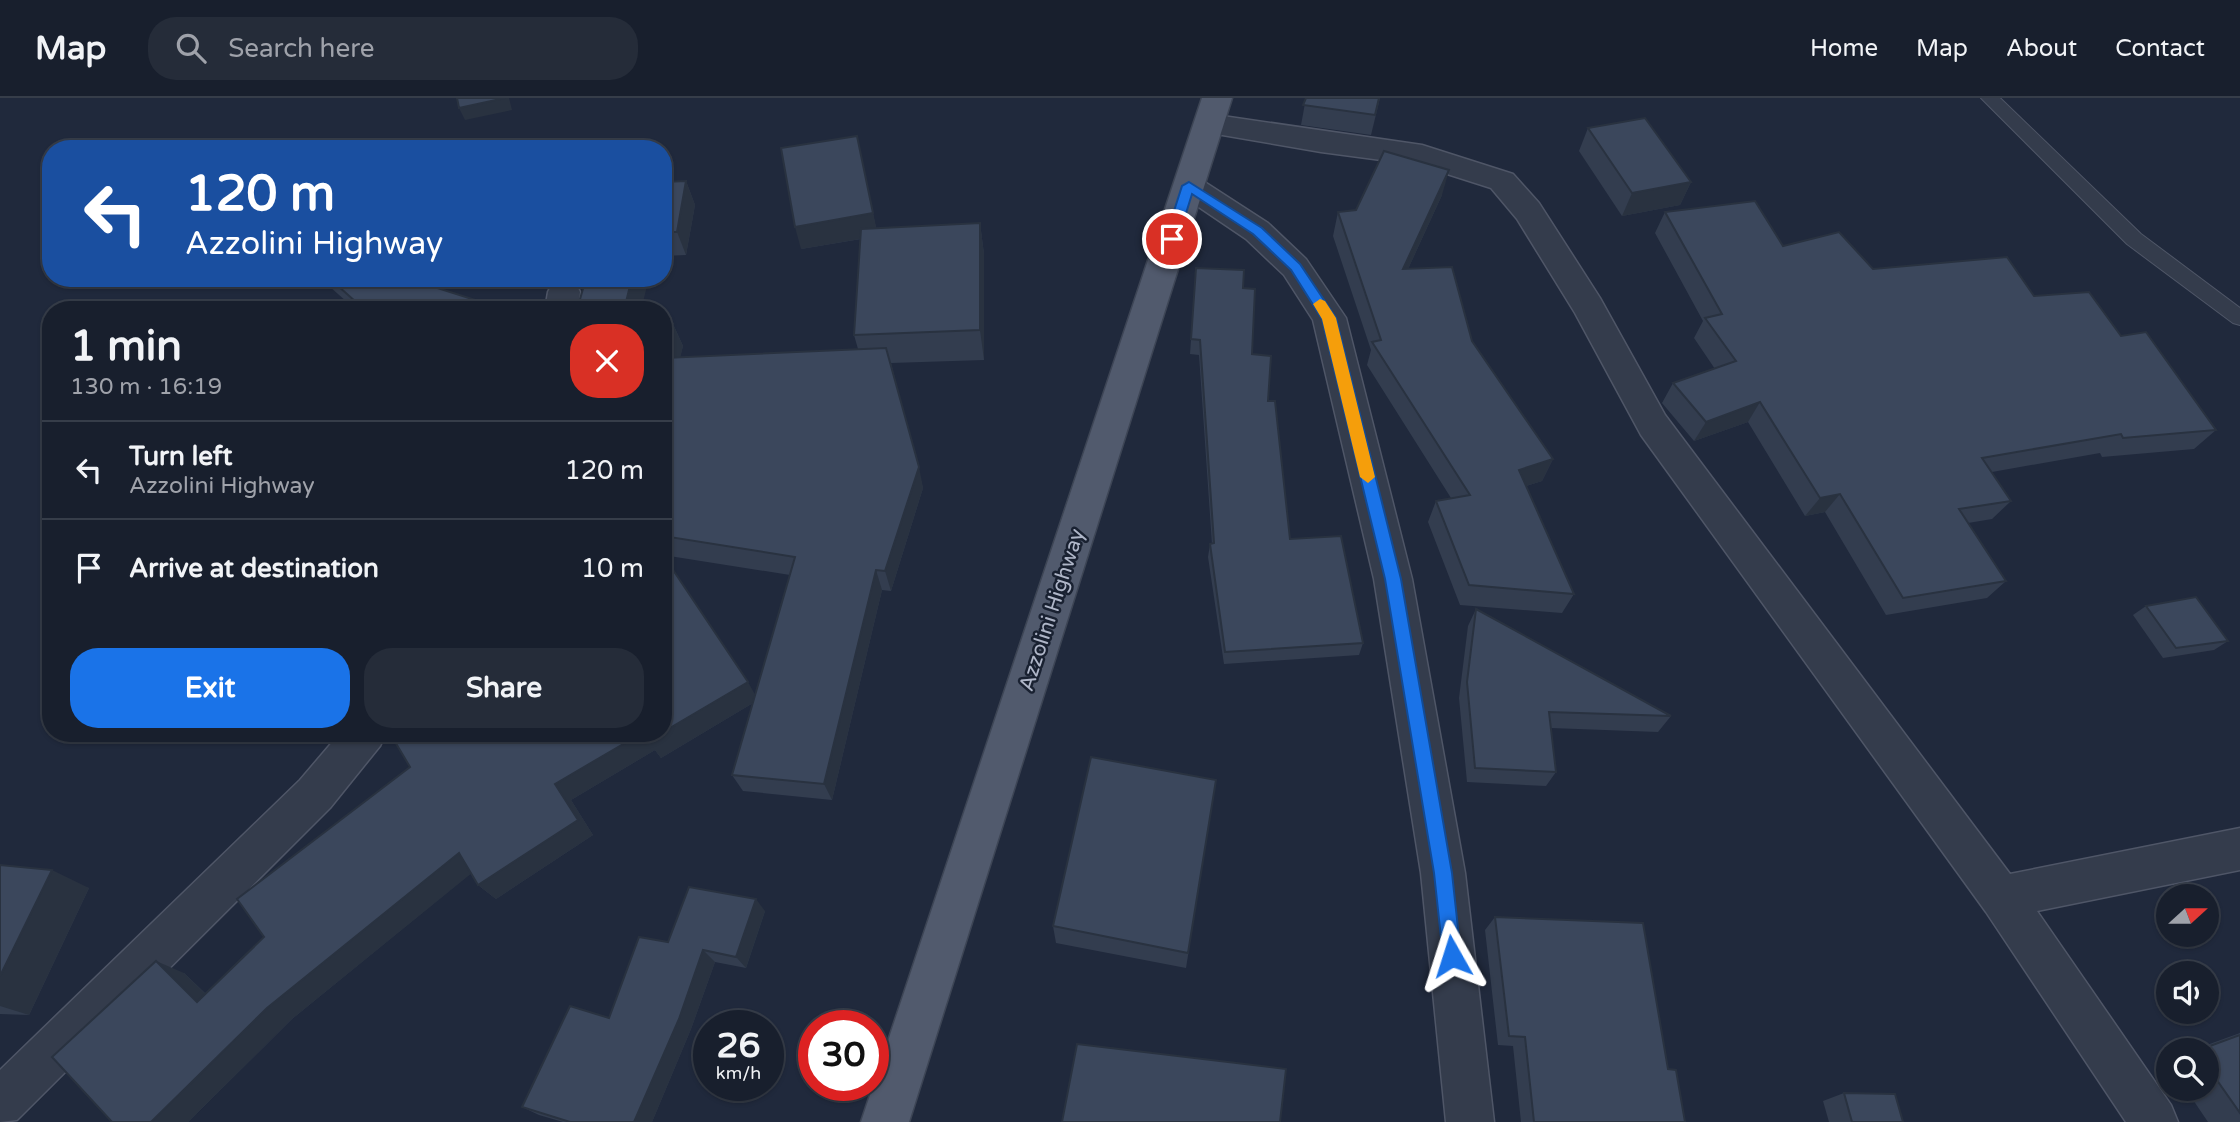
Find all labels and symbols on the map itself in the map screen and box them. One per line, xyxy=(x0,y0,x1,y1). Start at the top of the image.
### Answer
pin xyxy=(1142,209,1202,269)
street label: Azzolini Highway xyxy=(1014,526,1090,694)
north arrow xyxy=(2156,884,2219,947)
position arrow xyxy=(1415,919,1489,993)
speed limit sign: 30 xyxy=(798,1010,889,1101)

